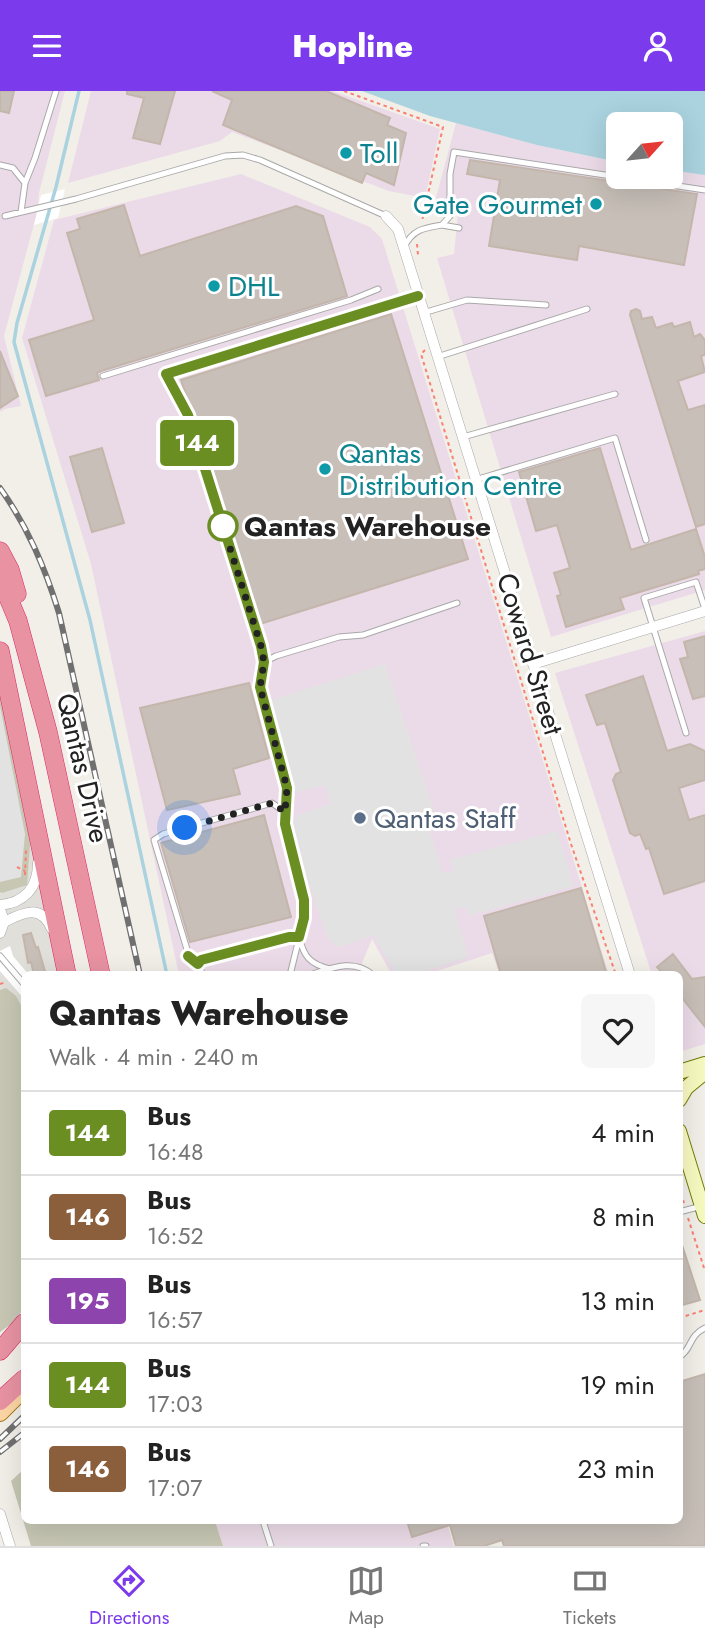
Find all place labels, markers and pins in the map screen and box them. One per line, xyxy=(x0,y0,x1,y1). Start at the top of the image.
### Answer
place label: Toll xyxy=(360,133,398,174)
marker: Toll xyxy=(338,145,354,161)
place label: Gate Gourmet xyxy=(413,184,582,225)
marker: Gate Gourmet xyxy=(588,196,604,212)
place label: DHL xyxy=(228,266,280,307)
marker: DHL xyxy=(206,278,222,294)
place label: Qantas Distribution Centre xyxy=(339,433,562,506)
marker: Qantas Distribution Centre xyxy=(317,461,333,477)
place label: Qantas Warehouse xyxy=(244,506,491,547)
marker: Qantas Warehouse xyxy=(208,511,238,541)
place label: Qantas Staff xyxy=(374,798,517,839)
marker: Qantas Staff xyxy=(352,810,368,826)

